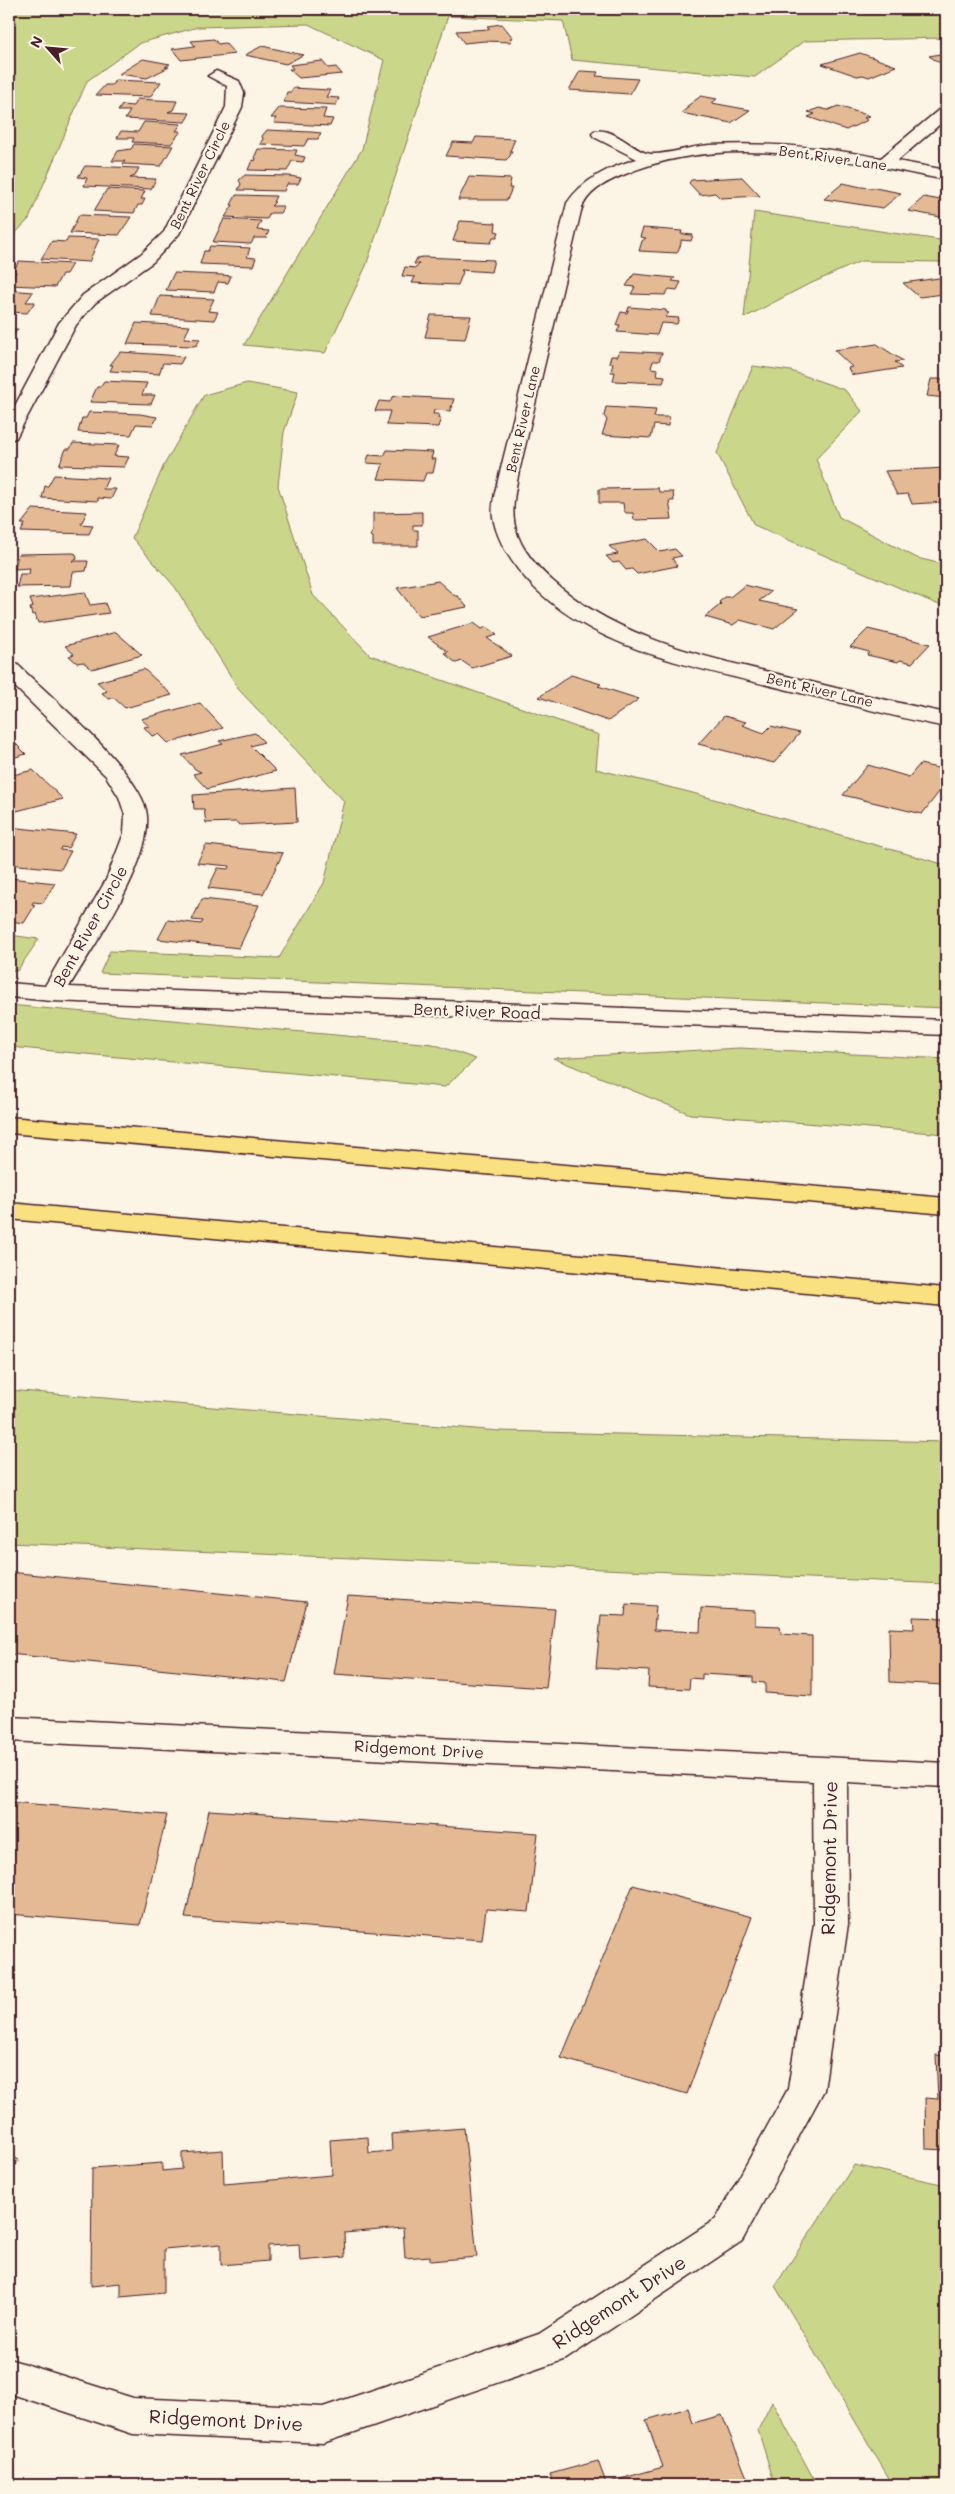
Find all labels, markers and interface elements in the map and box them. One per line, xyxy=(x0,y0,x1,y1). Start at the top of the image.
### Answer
north arrow xyxy=(22,22,72,72)
text: N xyxy=(25,33,47,51)
street label: Bent River Circle xyxy=(165,117,234,232)
street label: Bent River Lane xyxy=(778,141,888,175)
street label: Bent River Lane xyxy=(501,364,544,474)
street label: Bent River Lane xyxy=(765,668,875,711)
street label: Bent River Circle xyxy=(48,862,132,990)
street label: Bent River Road xyxy=(413,998,541,1023)
street label: Ridgemont Drive xyxy=(354,1735,485,1762)
street label: Ridgemont Drive xyxy=(815,1781,842,1935)
street label: Ridgemont Drive xyxy=(547,2249,690,2354)
street label: Ridgemont Drive xyxy=(148,2403,304,2436)

